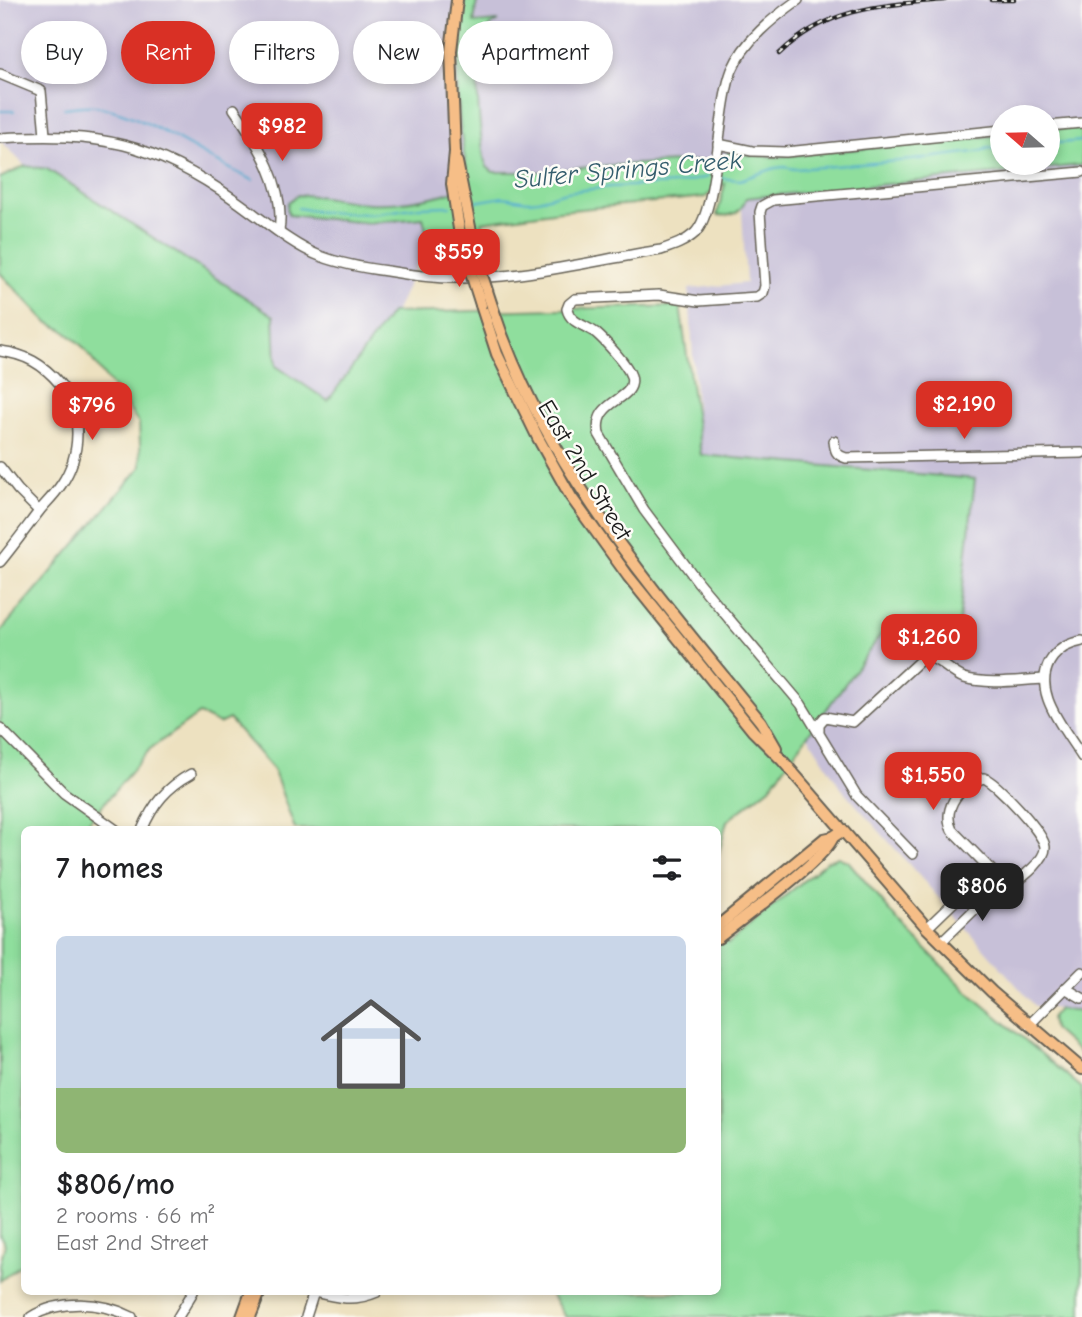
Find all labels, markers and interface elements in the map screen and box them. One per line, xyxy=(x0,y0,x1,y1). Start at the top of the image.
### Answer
chip: Buy xyxy=(21,21,107,84)
chip: Rent xyxy=(121,21,215,84)
chip: Filters xyxy=(229,21,339,84)
chip: New xyxy=(353,21,444,84)
chip: Apartment xyxy=(458,21,613,84)
pin: $982 xyxy=(241,104,323,163)
north arrow xyxy=(990,105,1060,175)
map controls xyxy=(990,105,1060,175)
text: $982 xyxy=(257,112,307,139)
water label: Sulfer Springs Creek xyxy=(513,145,743,195)
pin: $559 xyxy=(418,230,500,289)
text: $559 xyxy=(434,238,484,265)
pin: $796 xyxy=(51,382,133,442)
pin: $2,190 xyxy=(907,382,1021,441)
text: $2,190 xyxy=(932,390,996,417)
text: $796 xyxy=(68,391,116,418)
street label: East 2nd Street xyxy=(532,395,638,546)
pin: $1,260 xyxy=(872,614,986,674)
text: $1,260 xyxy=(897,623,961,650)
pin: $1,550 xyxy=(876,752,990,812)
text: $1,550 xyxy=(901,761,965,788)
icon: filters xyxy=(648,849,686,887)
text: 7 homes xyxy=(56,851,163,886)
pin: $806 xyxy=(941,864,1023,923)
text: $806 xyxy=(957,872,1007,899)
icon: home xyxy=(308,981,434,1107)
text: $806/mo xyxy=(56,1167,175,1202)
text: 2 rooms · 66 m² xyxy=(56,1202,214,1229)
text: East 2nd Street xyxy=(56,1229,208,1256)

